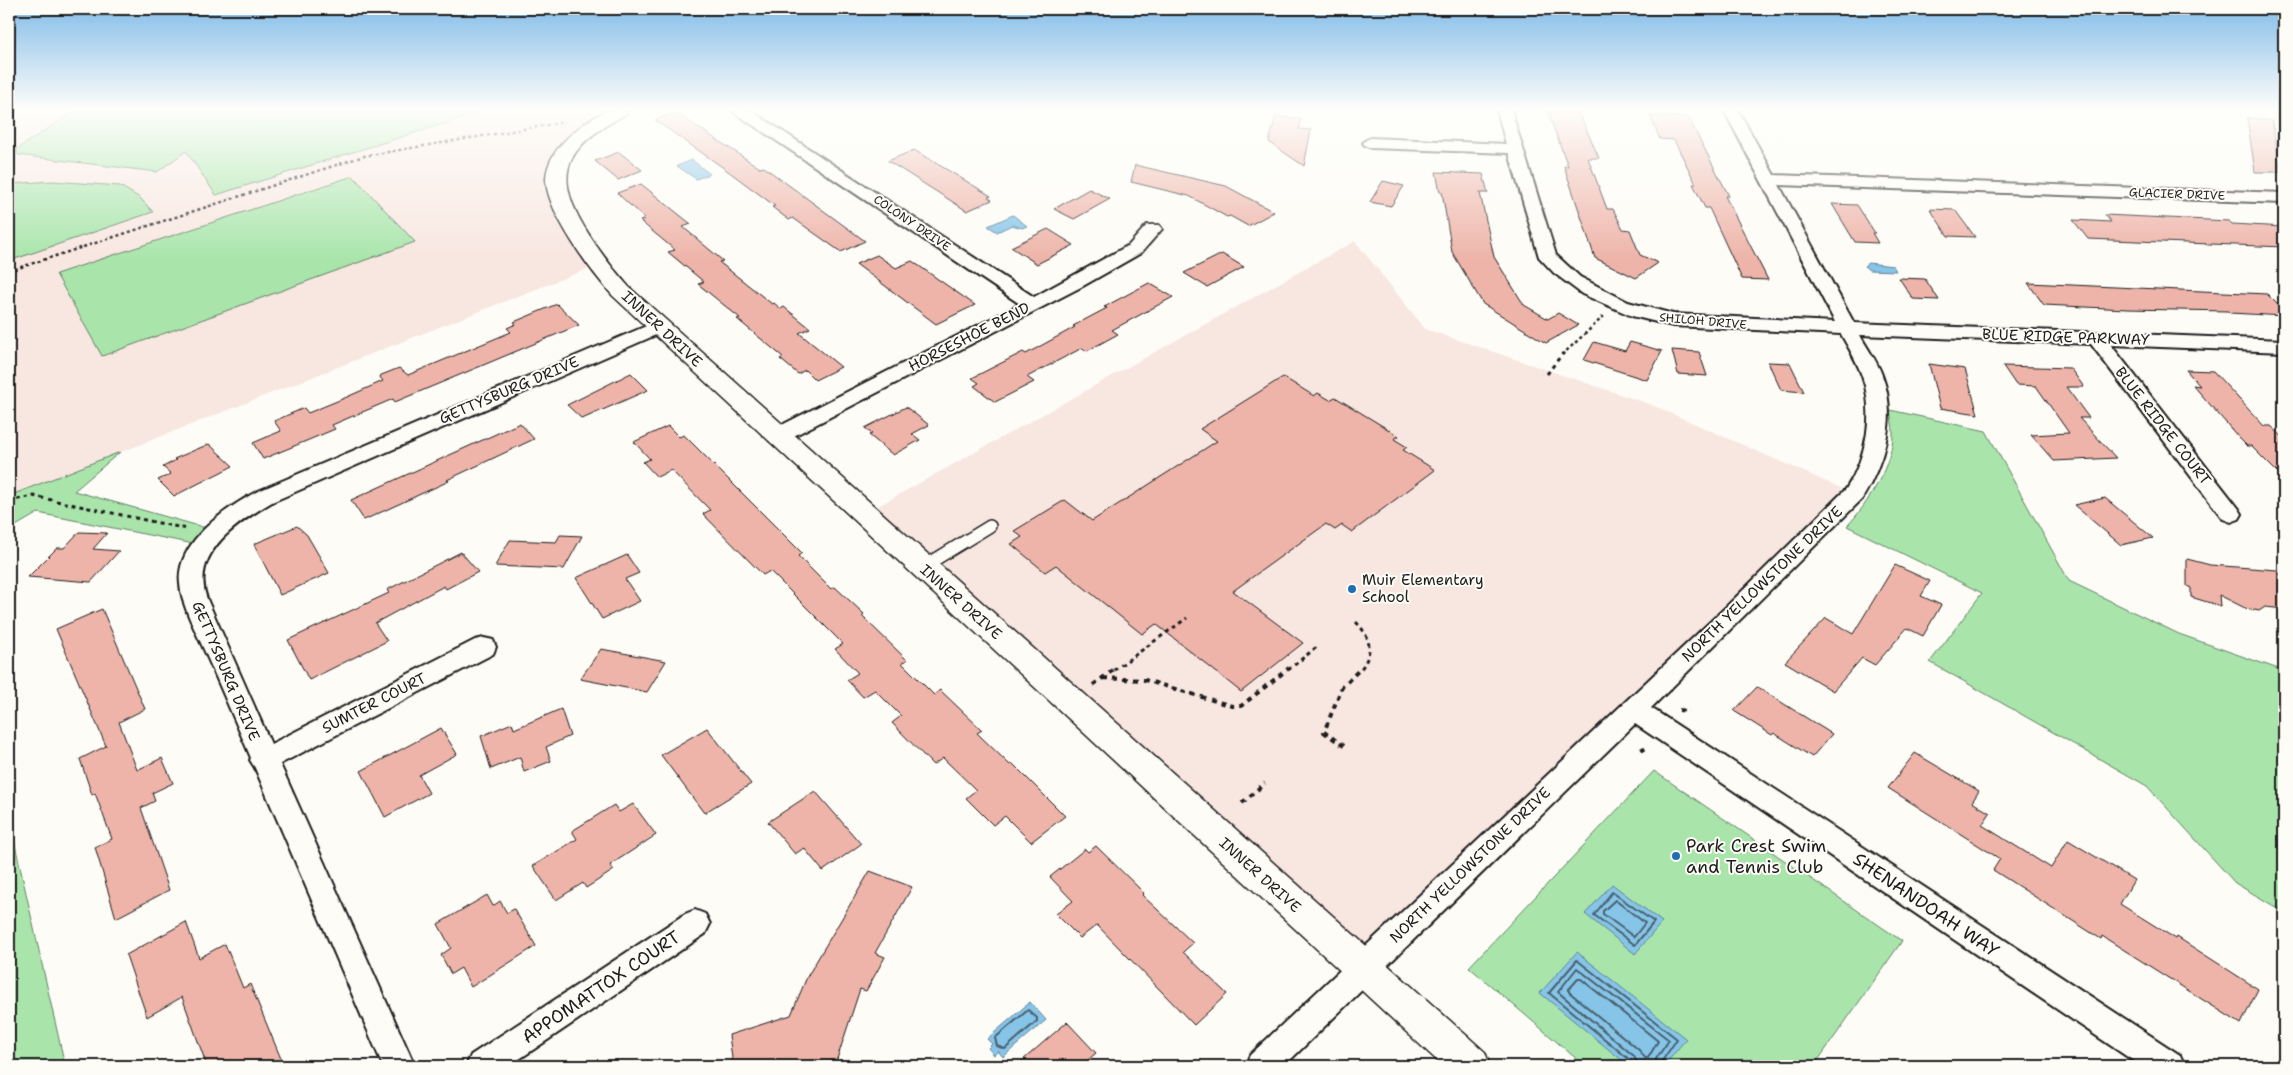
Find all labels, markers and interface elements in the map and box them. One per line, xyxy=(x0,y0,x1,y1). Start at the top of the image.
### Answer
street label: GLACIER DRIVE xyxy=(2129,184,2225,204)
street label: COLONY DRIVE xyxy=(870,191,954,255)
street label: INNER DRIVE xyxy=(617,286,707,372)
street label: HORSESHOE BEND xyxy=(905,298,1033,376)
street label: SHILOH DRIVE xyxy=(1659,309,1747,333)
street label: BLUE RIDGE PARKWAY xyxy=(1982,324,2150,350)
street label: GETTYSBURG DRIVE xyxy=(436,351,582,429)
street label: BLUE RIDGE COURT xyxy=(2111,363,2215,489)
street label: NORTH YELLOWSTONE DRIVE xyxy=(1677,502,1847,666)
street label: INNER DRIVE xyxy=(916,560,1006,644)
place label: Muir Elementary School xyxy=(1362,570,1484,607)
marker: Muir Elementary School xyxy=(1346,583,1358,595)
street label: GETTYSBURG DRIVE xyxy=(187,598,265,744)
street label: SUMTER COURT xyxy=(318,668,430,738)
street label: NORTH YELLOWSTONE DRIVE xyxy=(1385,783,1555,947)
street label: INNER DRIVE xyxy=(1215,833,1305,917)
place label: Park Crest Swim and Tennis Club xyxy=(1686,834,1826,879)
street label: SHENANDOAH WAY xyxy=(1848,847,2004,963)
marker: Park Crest Swim and Tennis Club xyxy=(1670,850,1682,862)
street label: APPOMATTOX COURT xyxy=(517,925,685,1049)

